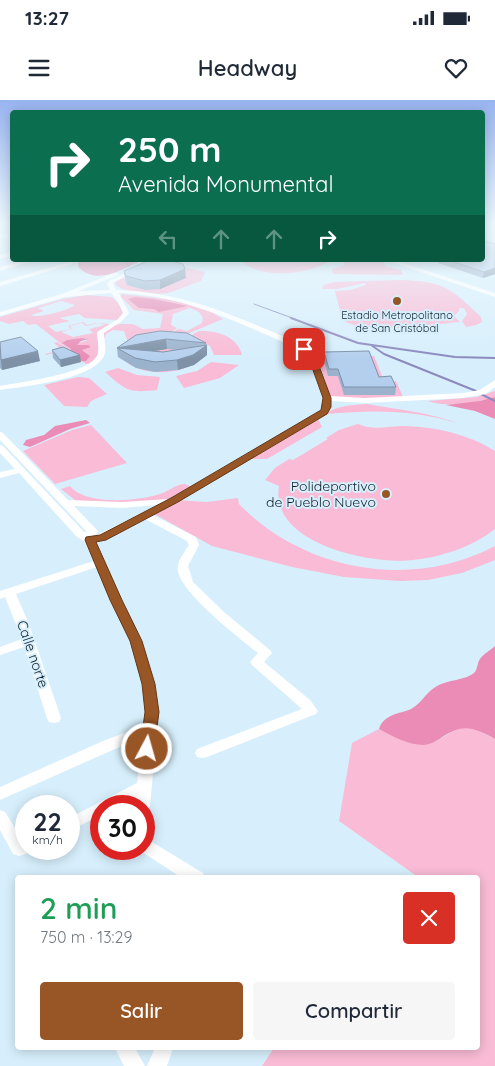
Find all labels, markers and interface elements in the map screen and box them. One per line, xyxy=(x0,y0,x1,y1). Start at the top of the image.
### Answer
text: 13:27 xyxy=(25,6,69,30)
icon: menu xyxy=(25,54,53,82)
text: Headway xyxy=(198,54,297,82)
icon: heart xyxy=(442,54,470,82)
text: 250 m xyxy=(118,127,222,171)
icon: right xyxy=(35,130,100,195)
text: Avenida Monumental xyxy=(118,170,333,198)
icon: left xyxy=(154,225,182,253)
icon: ahead xyxy=(207,225,235,253)
icon: ahead xyxy=(260,225,288,253)
icon: right xyxy=(313,225,341,253)
marker: Estadio Metropolitano de San Cristóbal xyxy=(391,295,403,307)
place label: Estadio Metropolitano de San Cristóbal xyxy=(341,308,453,335)
pin xyxy=(283,328,325,370)
icon: arrive xyxy=(290,335,318,363)
place label: Polideportivo de Pueblo Nuevo xyxy=(266,477,376,511)
marker: Polideportivo de Pueblo Nuevo xyxy=(380,488,392,500)
street label: Calle norte xyxy=(13,618,53,690)
position arrow xyxy=(120,722,172,774)
speed limit sign: 30 xyxy=(90,795,155,860)
text: 22 xyxy=(33,806,62,837)
text: km/h xyxy=(32,832,63,847)
text: 2 min xyxy=(40,889,117,927)
button: close xyxy=(403,892,455,944)
text: 750 m · 13:29 xyxy=(40,927,132,947)
button: Salir xyxy=(40,982,243,1040)
button: Compartir xyxy=(253,982,455,1040)

